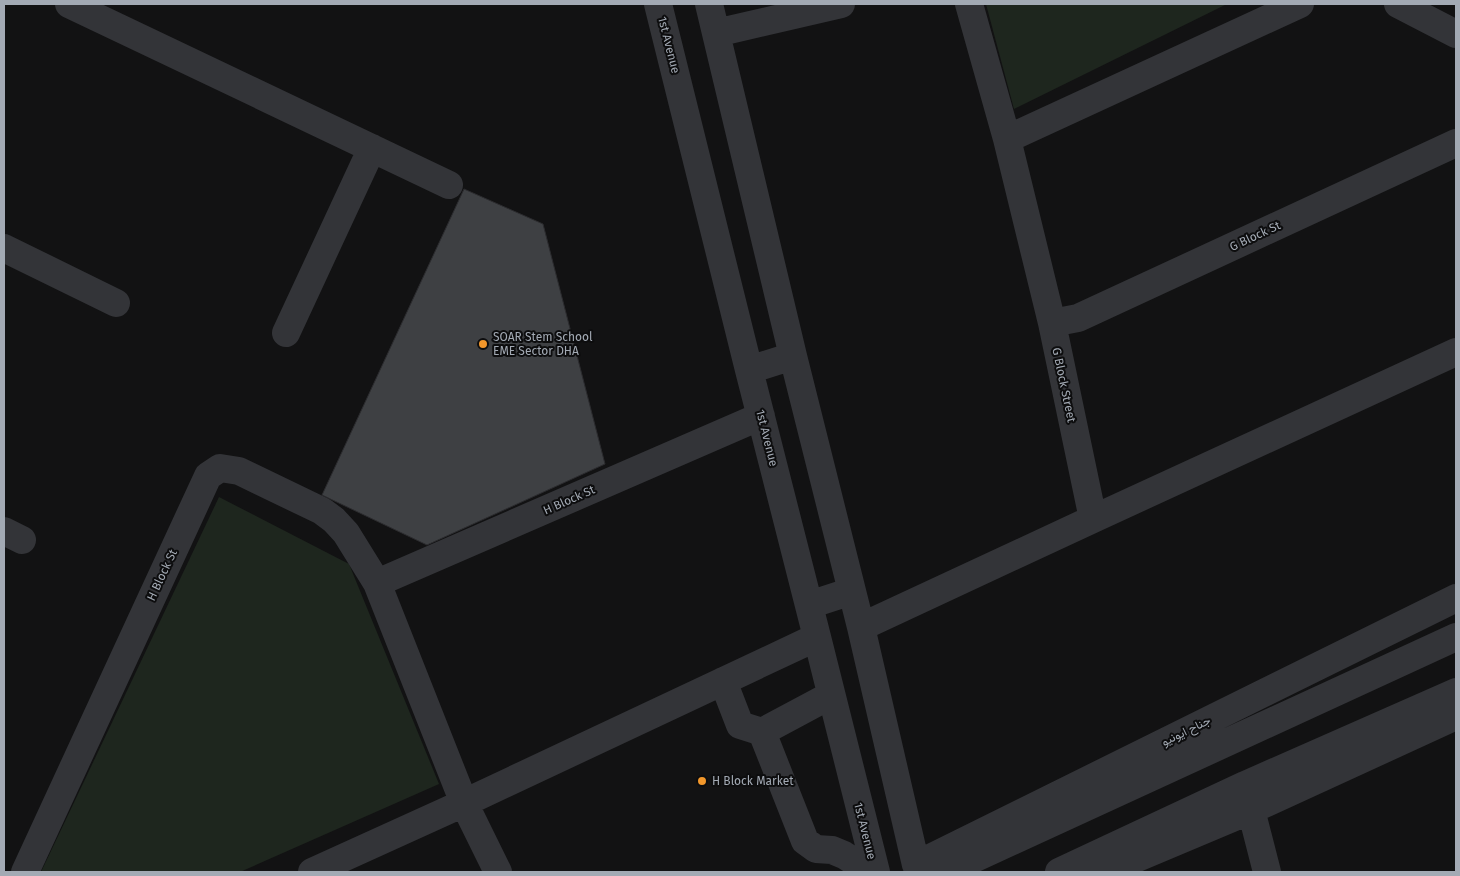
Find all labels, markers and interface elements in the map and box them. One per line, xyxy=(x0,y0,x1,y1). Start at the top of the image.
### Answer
street label: 1st Avenue xyxy=(655,15,683,75)
street label: G Block St xyxy=(1227,218,1283,254)
place label: SOAR Stem School EME Sector DHA xyxy=(493,330,593,358)
marker: SOAR Stem School EME Sector DHA xyxy=(477,338,489,350)
street label: G Block Street xyxy=(1049,346,1079,424)
street label: 1st Avenue xyxy=(753,408,781,468)
street label: H Block St xyxy=(541,482,598,518)
street label: H Block St xyxy=(144,547,180,603)
street label: جناح ایونیو xyxy=(1159,713,1214,751)
place label: H Block Market xyxy=(712,774,794,788)
marker: H Block Market xyxy=(696,775,708,787)
street label: 1st Avenue xyxy=(851,801,879,861)

